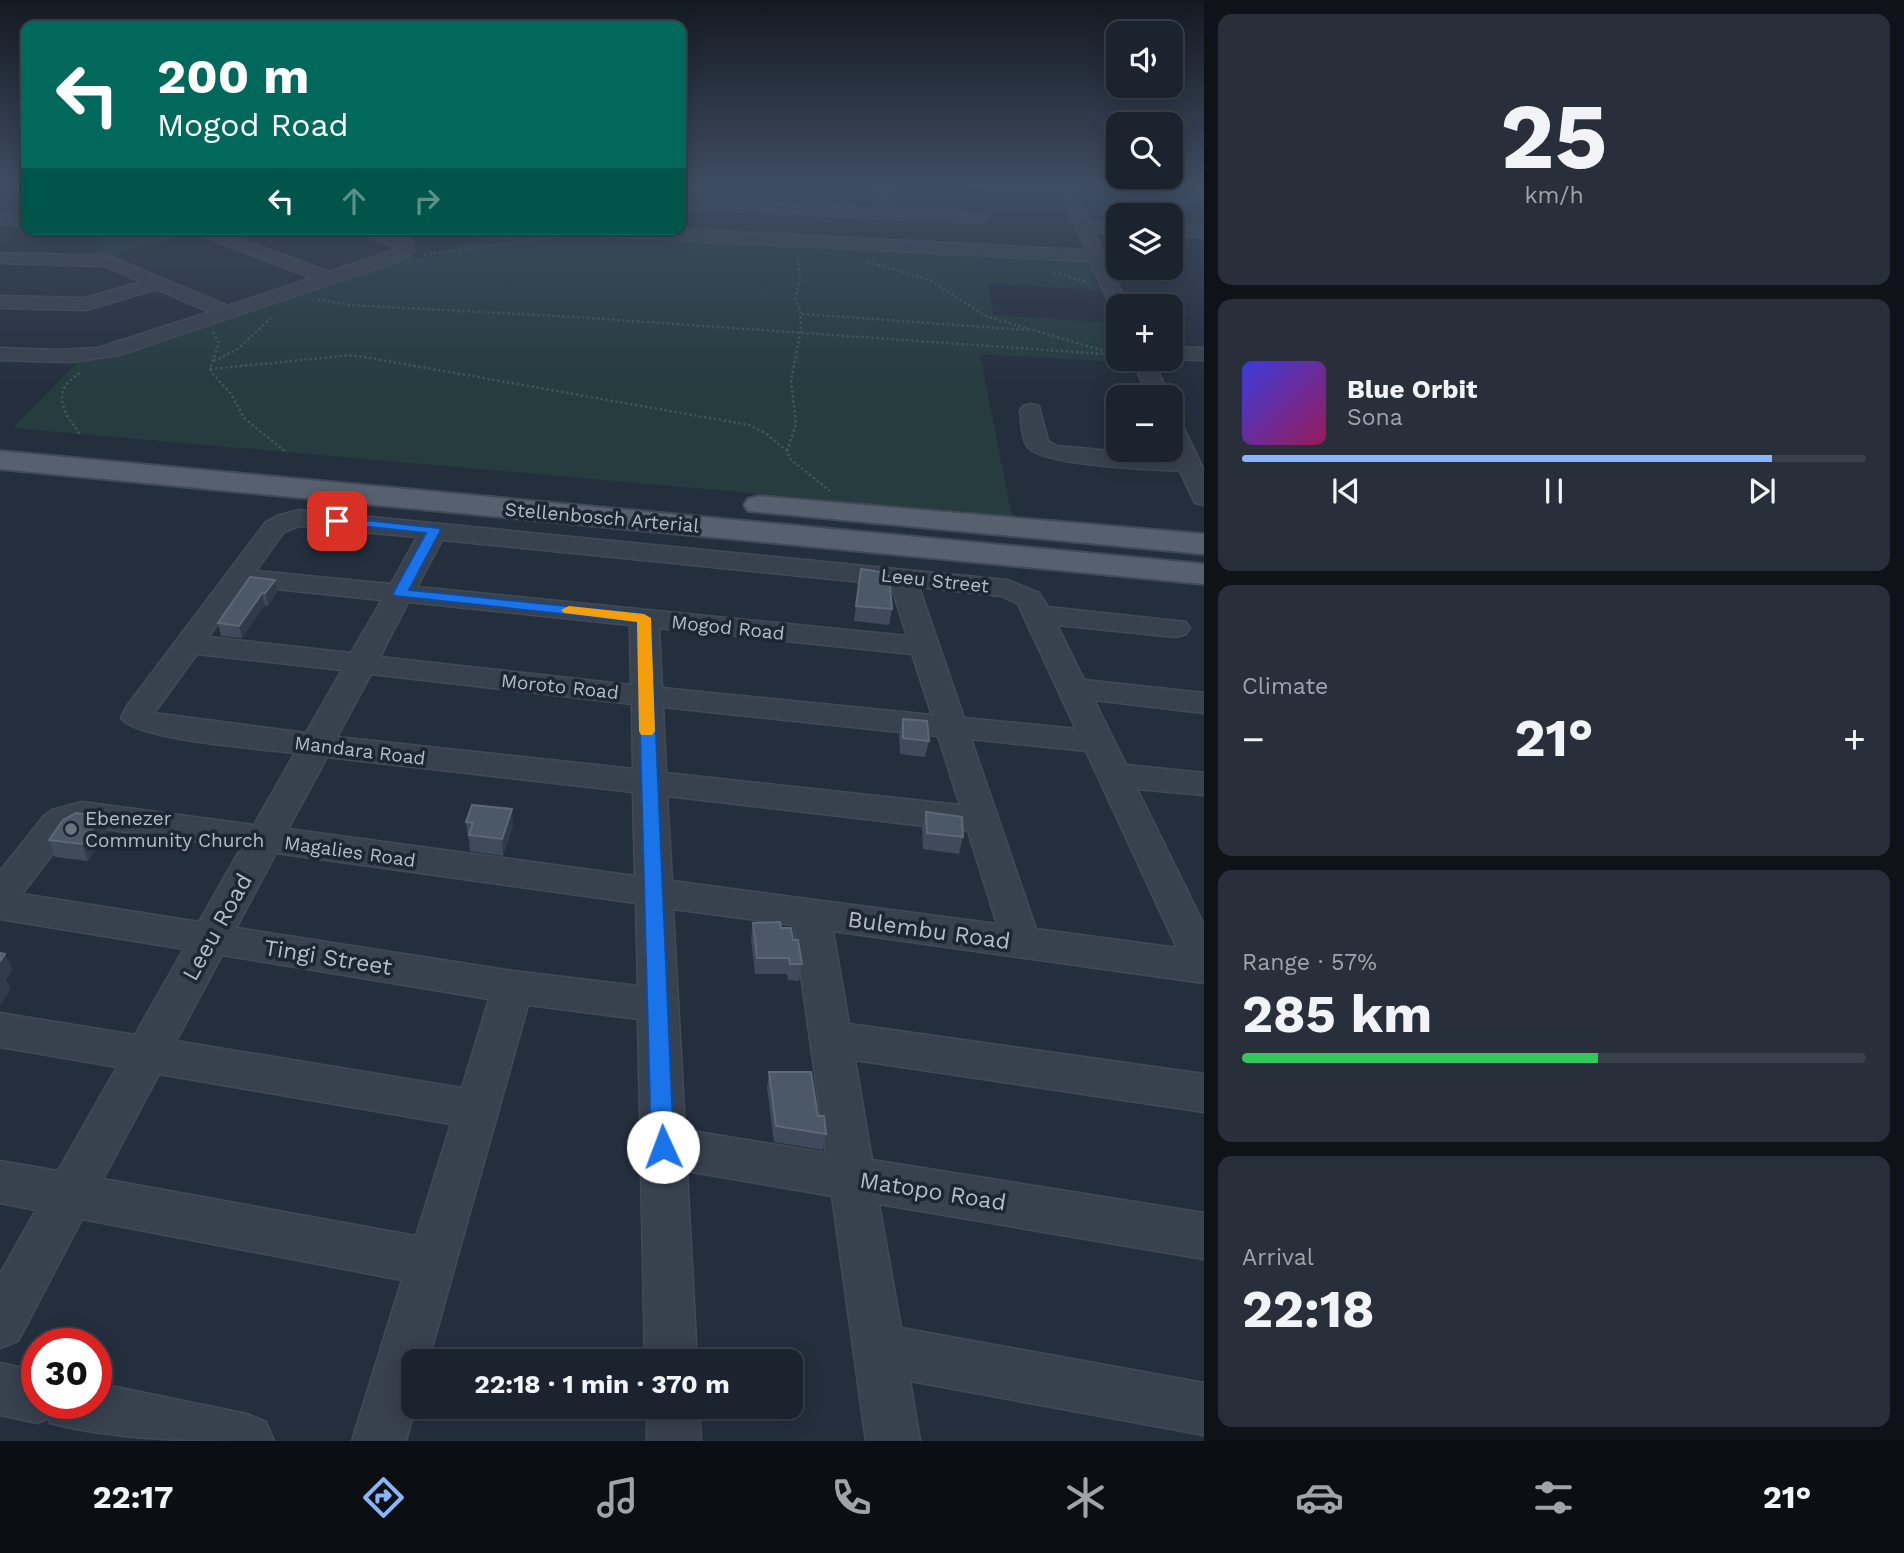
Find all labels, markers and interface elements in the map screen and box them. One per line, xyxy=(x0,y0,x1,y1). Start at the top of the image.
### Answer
map controls xyxy=(1106,21,1183,462)
button: sound xyxy=(1106,21,1183,98)
text: 200 m xyxy=(157,47,309,105)
icon: left xyxy=(42,49,133,140)
text: 25 xyxy=(1500,83,1608,190)
text: Mogod Road xyxy=(157,106,349,144)
button: search xyxy=(1106,112,1183,189)
icon: left xyxy=(262,182,300,220)
icon: ahead xyxy=(335,182,373,220)
icon: right xyxy=(408,182,446,220)
text: km/h xyxy=(1524,182,1584,209)
button: layers xyxy=(1106,203,1183,280)
button: + xyxy=(1106,294,1183,371)
text: Blue Orbit xyxy=(1347,374,1477,404)
button: − xyxy=(1106,385,1183,462)
text: Sona xyxy=(1347,404,1403,431)
icon: previous xyxy=(1327,472,1365,510)
icon: pause xyxy=(1535,472,1573,510)
icon: next xyxy=(1743,472,1781,510)
pin xyxy=(307,491,367,551)
street label: Stellenbosch Arterial xyxy=(504,498,700,537)
icon: arrive xyxy=(318,502,356,540)
street label: Leeu Street xyxy=(880,563,990,598)
street label: Mogod Road xyxy=(670,610,786,645)
street label: Moroto Road xyxy=(500,669,620,704)
text: Climate xyxy=(1242,673,1328,700)
text: 21° xyxy=(1514,708,1594,769)
text: − xyxy=(1242,717,1265,761)
text: + xyxy=(1843,717,1866,761)
street label: Mandara Road xyxy=(293,731,427,770)
place label: Ebenezer Community Church xyxy=(85,807,264,852)
marker: Ebenezer Community Church xyxy=(63,821,79,837)
street label: Magalies Road xyxy=(283,831,417,872)
street label: Leeu Road xyxy=(177,869,258,985)
street label: Bulembu Road xyxy=(846,906,1012,955)
street label: Tingi Street xyxy=(262,934,394,981)
text: Range · 57% xyxy=(1242,949,1377,976)
text: 285 km xyxy=(1242,984,1432,1045)
position arrow xyxy=(626,1110,700,1184)
street label: Matopo Road xyxy=(858,1167,1008,1216)
text: Arrival xyxy=(1242,1244,1314,1271)
text: 22:18 xyxy=(1242,1279,1375,1340)
speed limit sign: 30 xyxy=(21,1328,112,1419)
text: 22:18 · 1 min · 370 m xyxy=(474,1369,730,1399)
icon: directions xyxy=(359,1473,408,1522)
icon: music xyxy=(593,1473,642,1522)
icon: phone xyxy=(827,1473,876,1522)
icon: climate xyxy=(1061,1473,1110,1522)
icon: car xyxy=(1295,1473,1344,1522)
icon: filters xyxy=(1529,1473,1578,1522)
text: 22:17 xyxy=(93,1478,174,1516)
text: 21° xyxy=(1763,1478,1811,1516)

